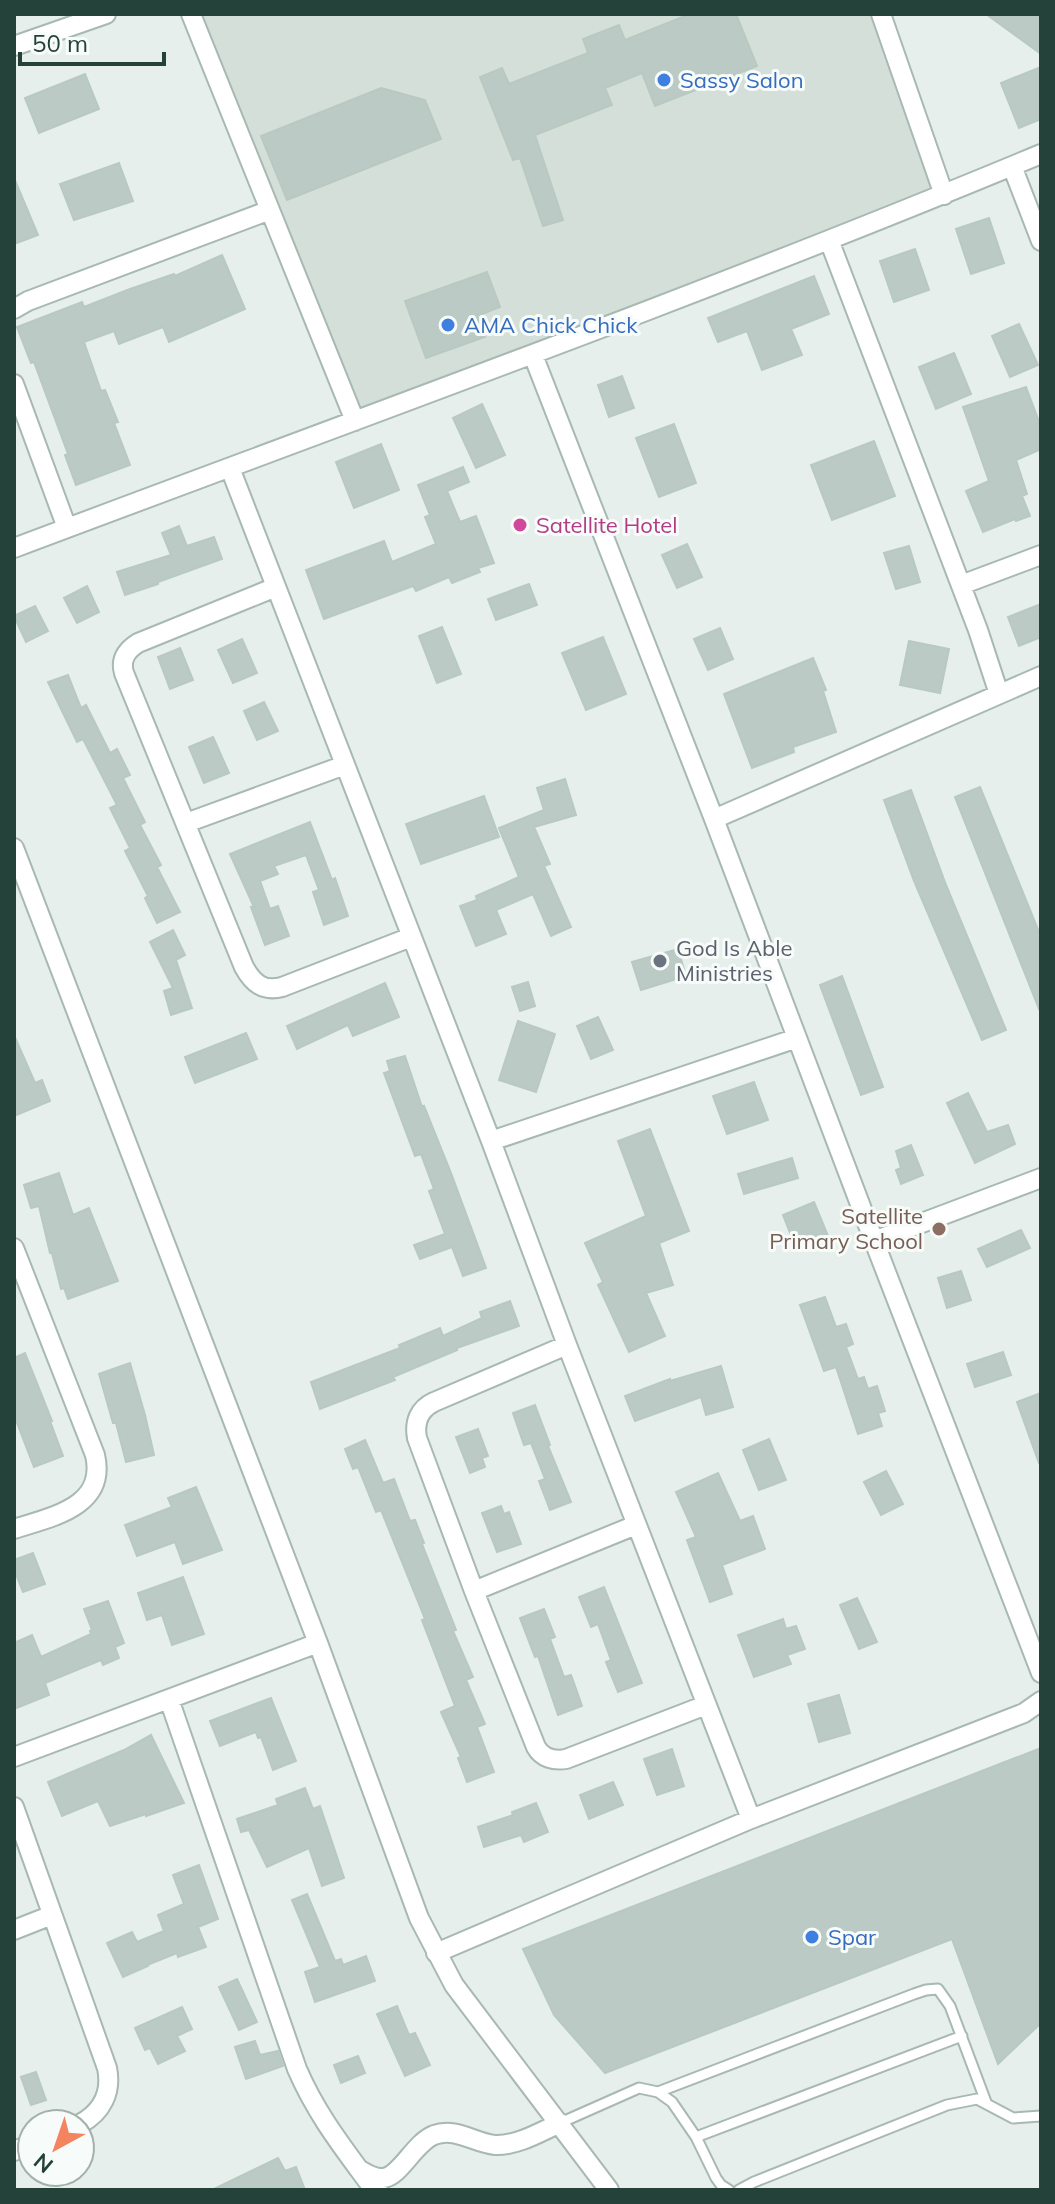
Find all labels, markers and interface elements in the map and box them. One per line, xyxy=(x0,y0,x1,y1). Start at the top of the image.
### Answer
scale bar xyxy=(20,16,164,66)
text: 50 m xyxy=(32,28,88,58)
place label: Sassy Salon xyxy=(680,66,804,94)
marker: Sassy Salon xyxy=(655,71,673,89)
place label: AMA Chick Chick xyxy=(464,311,638,339)
marker: AMA Chick Chick xyxy=(439,316,457,334)
place label: Satellite Hotel xyxy=(536,511,678,539)
marker: Satellite Hotel xyxy=(511,516,529,534)
place label: God Is Able Ministries xyxy=(676,934,793,987)
marker: God Is Able Ministries xyxy=(651,952,669,970)
place label: Satellite Primary School xyxy=(769,1202,923,1255)
marker: Satellite Primary School xyxy=(930,1220,948,1238)
place label: Spar xyxy=(828,1923,876,1951)
marker: Spar xyxy=(803,1928,821,1946)
north arrow xyxy=(16,2108,96,2188)
text: N xyxy=(28,2147,59,2179)

